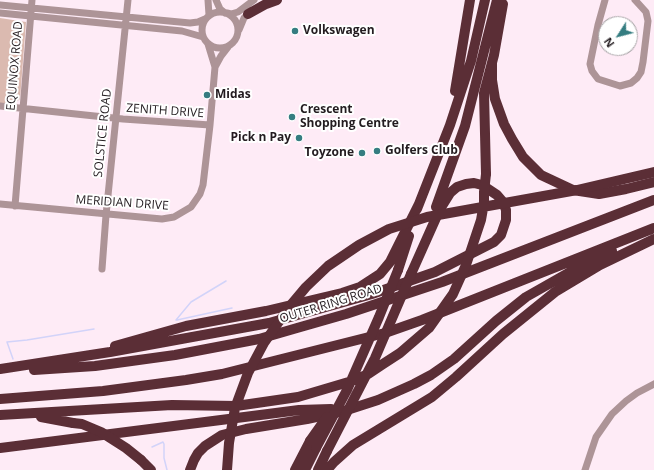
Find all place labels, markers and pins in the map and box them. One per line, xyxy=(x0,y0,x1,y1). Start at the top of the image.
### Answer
place label: Volkswagen xyxy=(303,24,375,38)
marker: Volkswagen xyxy=(290,26,300,36)
place label: Midas xyxy=(215,88,251,102)
marker: Midas xyxy=(202,90,212,100)
place label: Crescent Shopping Centre xyxy=(300,103,399,131)
marker: Crescent Shopping Centre xyxy=(287,112,297,122)
place label: Pick n Pay xyxy=(230,131,291,145)
marker: Pick n Pay xyxy=(294,133,304,143)
place label: Golfers Club xyxy=(385,144,458,158)
place label: Toyzone xyxy=(305,146,354,160)
marker: Golfers Club xyxy=(372,146,382,156)
marker: Toyzone xyxy=(357,148,367,158)

